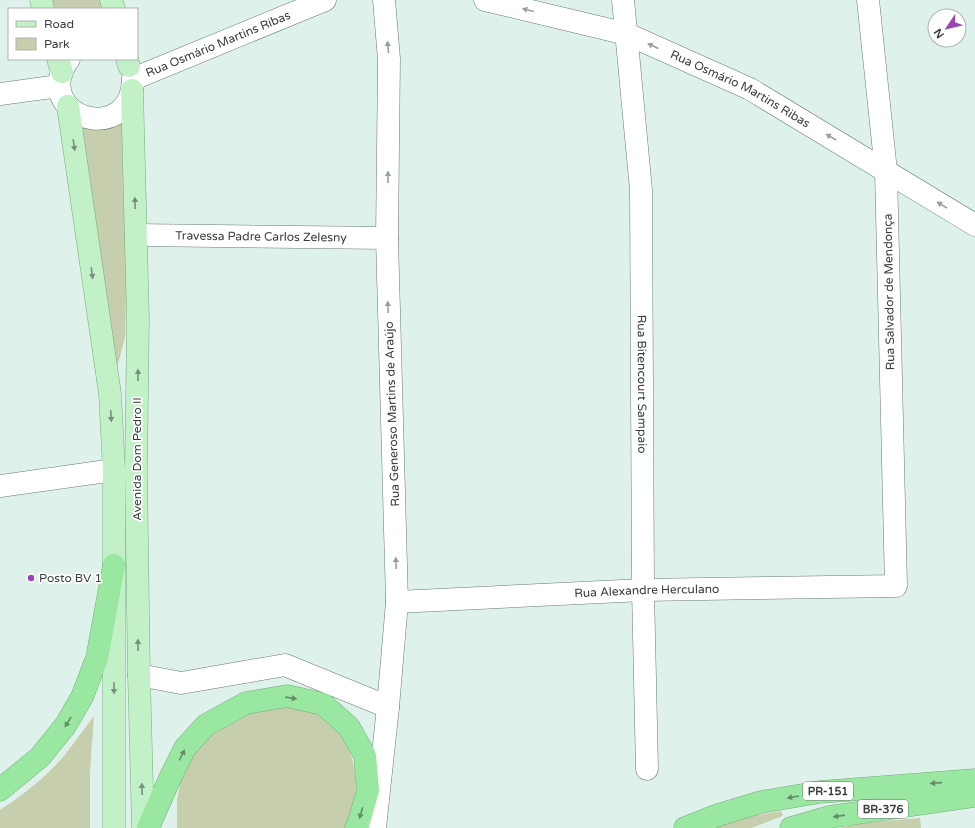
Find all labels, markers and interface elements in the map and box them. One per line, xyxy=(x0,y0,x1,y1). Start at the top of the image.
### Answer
one-way arrow xyxy=(522,7,535,13)
legend xyxy=(8,8,138,60)
street label: Rua Osmário Martins Ribas xyxy=(144,8,293,80)
north arrow xyxy=(927,8,967,48)
text: Road xyxy=(44,17,74,31)
text: N xyxy=(931,26,947,41)
text: Park xyxy=(44,37,70,51)
one-way arrow xyxy=(385,41,392,53)
one-way arrow xyxy=(647,43,659,49)
street label: Rua Osmário Martins Ribas xyxy=(668,47,813,131)
one-way arrow xyxy=(825,134,837,141)
one-way arrow xyxy=(71,139,77,151)
one-way arrow xyxy=(384,171,391,183)
one-way arrow xyxy=(132,196,138,209)
one-way arrow xyxy=(936,201,948,208)
street label: Rua Salvador de Mendonça xyxy=(881,213,897,371)
street label: Travessa Padre Carlos Zelesny xyxy=(175,228,347,245)
one-way arrow xyxy=(89,267,95,279)
one-way arrow xyxy=(385,301,392,313)
street label: Rua Bitencourt Sampaio xyxy=(635,315,649,454)
street label: Rua Generoso Martins de Araújo xyxy=(382,321,402,507)
one-way arrow xyxy=(134,369,141,381)
street label: Avenida Dom Pedro II xyxy=(130,397,144,521)
one-way arrow xyxy=(108,410,115,422)
one-way arrow xyxy=(393,556,399,569)
place label: Posto BV 1 xyxy=(39,571,102,585)
marker: Posto BV 1 xyxy=(26,573,36,583)
street label: Rua Alexandre Herculano xyxy=(574,582,719,600)
one-way arrow xyxy=(135,638,141,651)
one-way arrow xyxy=(111,682,117,695)
one-way arrow xyxy=(285,695,298,701)
one-way arrow xyxy=(64,716,71,728)
one-way arrow xyxy=(179,749,185,760)
one-way arrow xyxy=(930,780,942,786)
road number: PR-151 xyxy=(803,782,853,800)
one-way arrow xyxy=(138,783,145,795)
one-way arrow xyxy=(787,794,799,800)
road number: BR-376 xyxy=(858,800,908,818)
one-way arrow xyxy=(358,807,364,819)
one-way arrow xyxy=(833,813,845,819)

